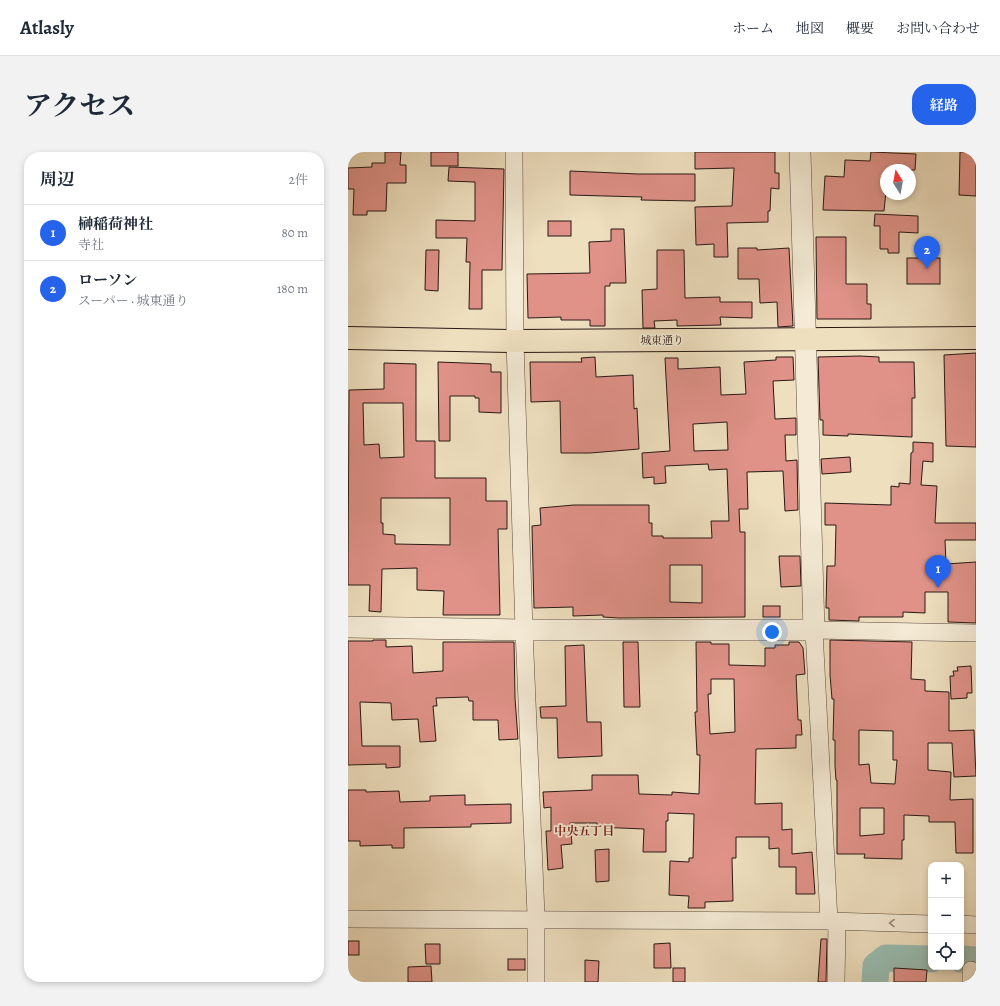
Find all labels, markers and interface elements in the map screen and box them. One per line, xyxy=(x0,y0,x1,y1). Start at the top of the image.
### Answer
text: Atlasly xyxy=(20,15,74,41)
text: ホーム xyxy=(732,19,774,38)
text: 地図 xyxy=(796,19,824,38)
text: 概要 xyxy=(846,19,874,38)
text: お問い合わせ xyxy=(896,19,980,38)
button: 経路 xyxy=(912,84,976,125)
text: アクセス xyxy=(24,87,135,125)
north arrow xyxy=(880,164,916,200)
text: 周辺 xyxy=(40,168,74,191)
text: 2件 xyxy=(289,171,308,188)
text: 榊稲荷神社 xyxy=(78,214,153,234)
text: 1 xyxy=(51,224,55,241)
text: 80 m xyxy=(281,224,308,241)
text: 寺社 xyxy=(78,236,104,253)
pin: 2 xyxy=(914,236,940,269)
text: ローソン xyxy=(78,270,137,290)
text: 2 xyxy=(50,280,56,297)
text: 180 m xyxy=(277,280,308,297)
text: スーパー · 城東通り xyxy=(78,292,188,309)
street label: 城東通り xyxy=(640,333,684,348)
pin: 1 xyxy=(925,555,951,588)
your location xyxy=(762,622,782,642)
district label: 中央五丁目 xyxy=(554,823,614,839)
map controls xyxy=(928,862,964,970)
button: + xyxy=(928,862,964,898)
button: − xyxy=(928,898,964,934)
one-way arrow xyxy=(889,919,895,927)
button: locate xyxy=(928,934,964,970)

